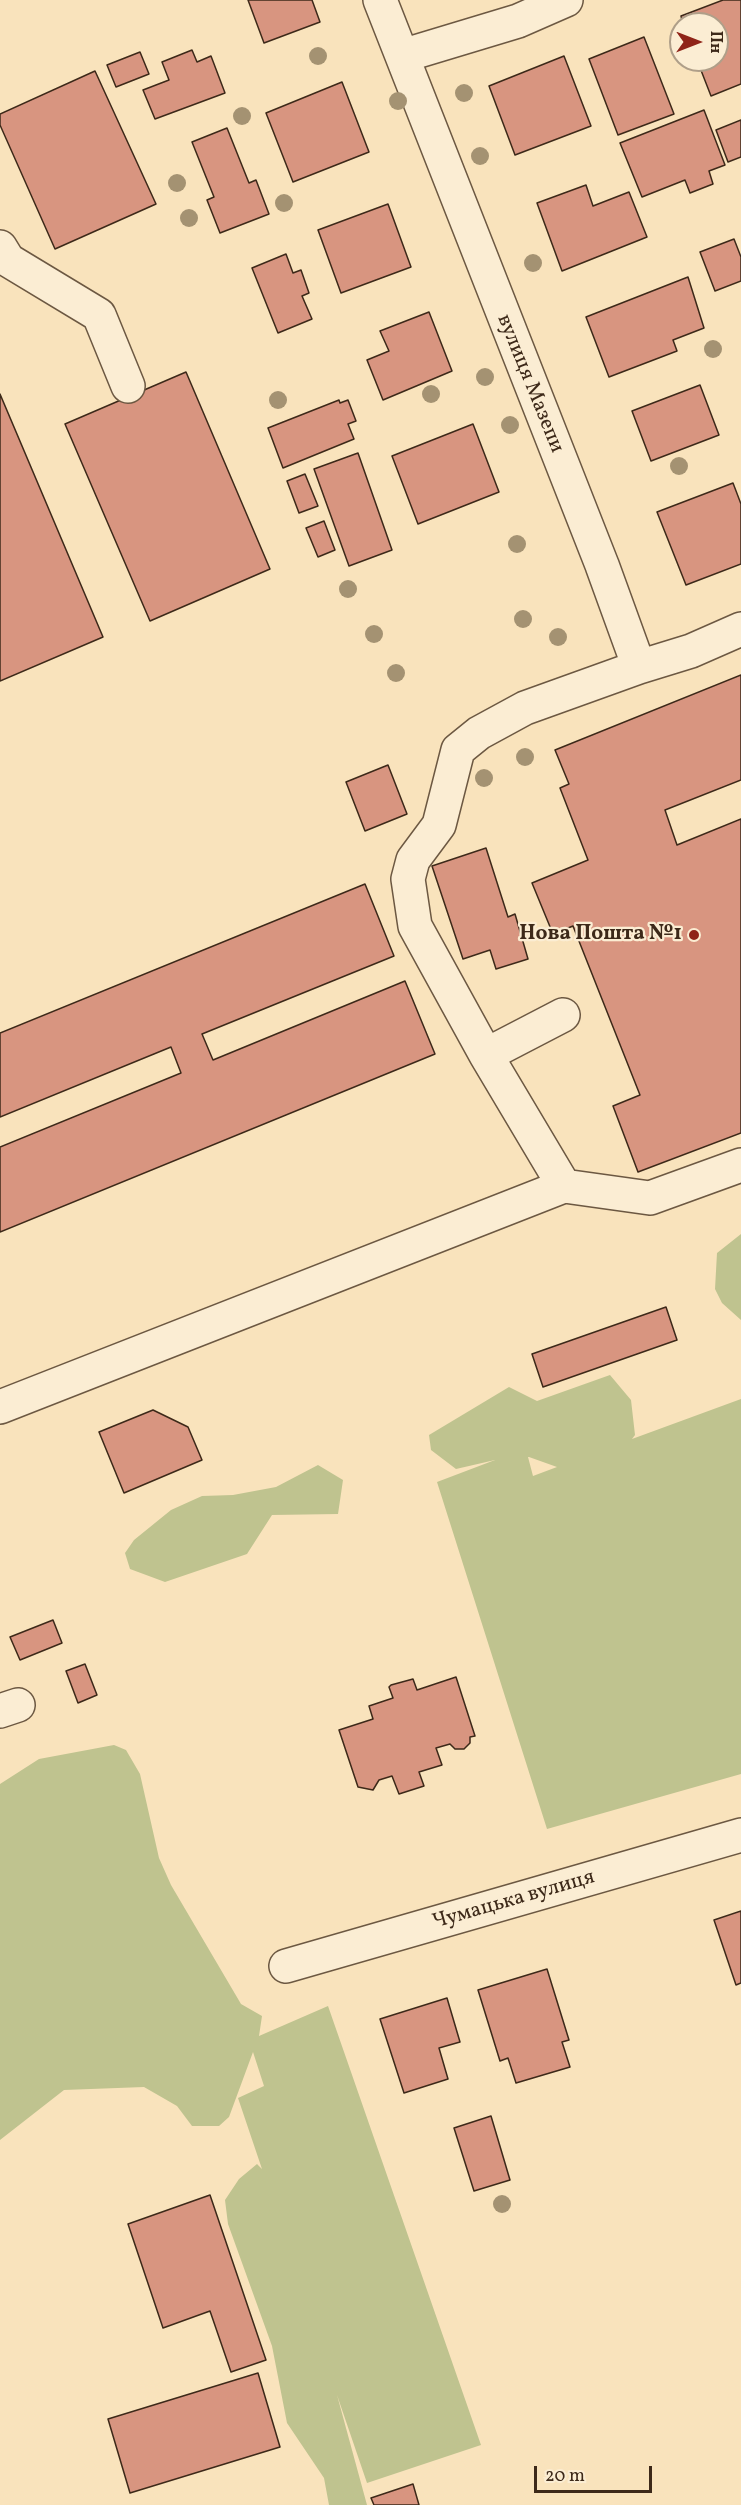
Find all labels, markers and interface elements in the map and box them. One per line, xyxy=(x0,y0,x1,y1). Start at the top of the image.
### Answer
north arrow xyxy=(669,12,729,72)
text: Пн xyxy=(704,31,726,53)
street label: вулиця Мазепи xyxy=(490,311,568,457)
place label: Нова Пошта №1 xyxy=(519,922,682,948)
marker: Нова Пошта №1 xyxy=(687,928,701,942)
street label: Чумацька вулиця xyxy=(430,1866,598,1936)
scale bar xyxy=(537,2454,656,2492)
text: 20 m xyxy=(545,2464,585,2489)

